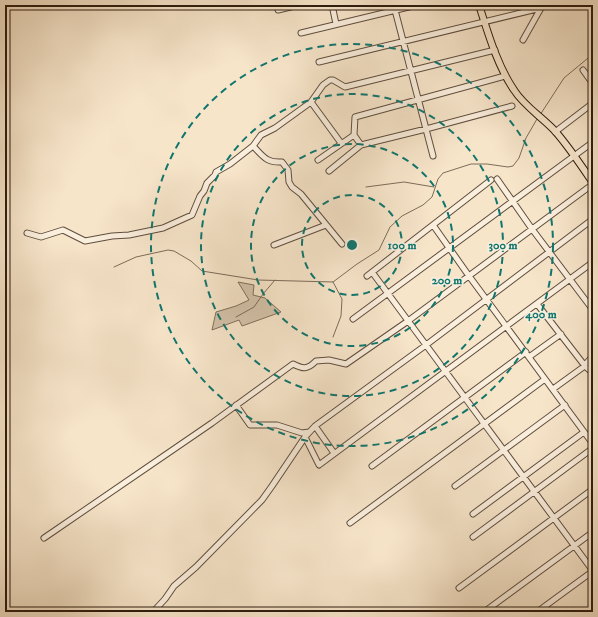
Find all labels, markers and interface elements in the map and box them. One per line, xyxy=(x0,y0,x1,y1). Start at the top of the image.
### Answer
centre of rings xyxy=(345,238,359,252)
text: 100 m xyxy=(388,238,416,253)
text: 300 m xyxy=(489,238,517,253)
text: 200 m xyxy=(432,273,462,288)
text: 400 m xyxy=(524,307,557,322)

